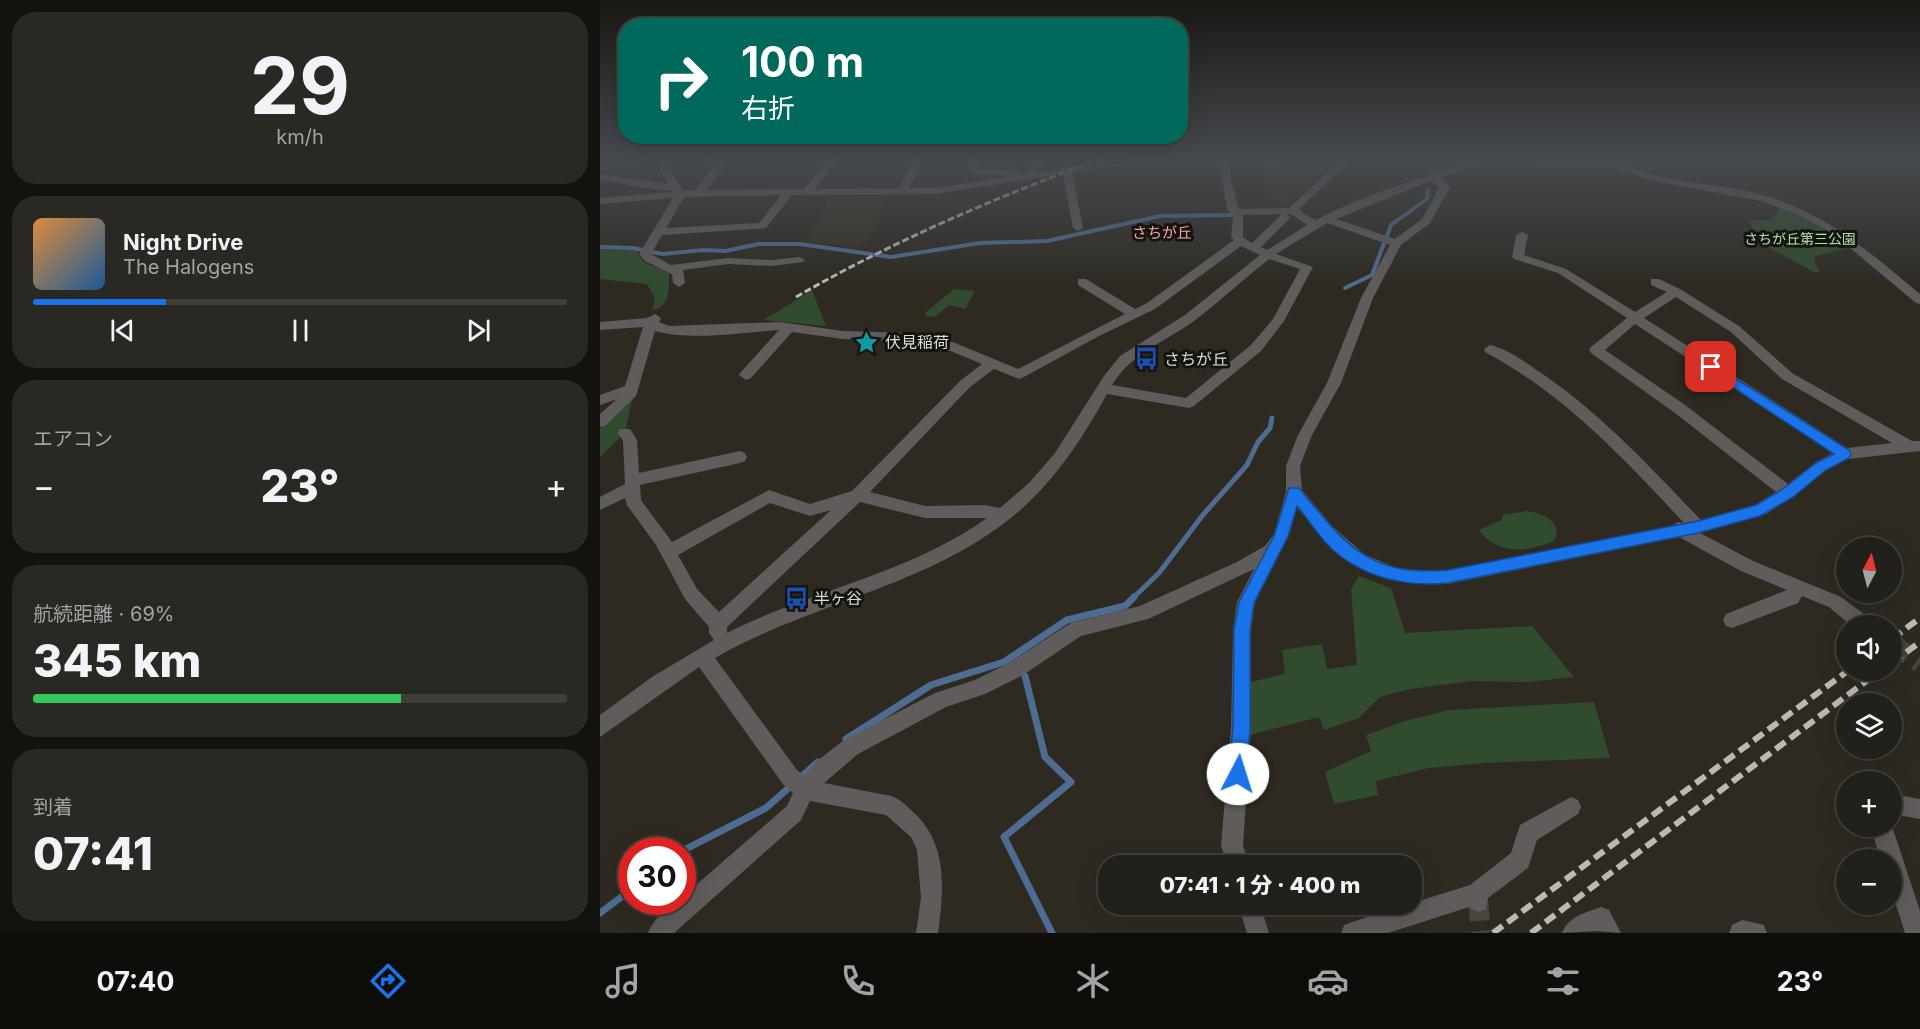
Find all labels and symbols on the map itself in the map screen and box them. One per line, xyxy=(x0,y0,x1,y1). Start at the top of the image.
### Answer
district label: さちが丘 xyxy=(1132,223,1192,242)
park label: さちが丘第三公園 xyxy=(1744,230,1856,247)
place icon: 伏見稲荷 xyxy=(854,329,880,355)
place label: 伏見稲荷 xyxy=(885,332,949,352)
pin xyxy=(1685,341,1736,392)
bus stop icon: さちが丘 xyxy=(1133,346,1159,372)
place label: さちが丘 xyxy=(1164,349,1228,369)
north arrow xyxy=(1836,537,1902,603)
bus stop icon: 半ヶ谷 xyxy=(783,585,809,611)
place label: 半ヶ谷 xyxy=(814,588,862,608)
position arrow xyxy=(1206,742,1270,806)
speed limit sign: 30 xyxy=(618,837,696,915)

